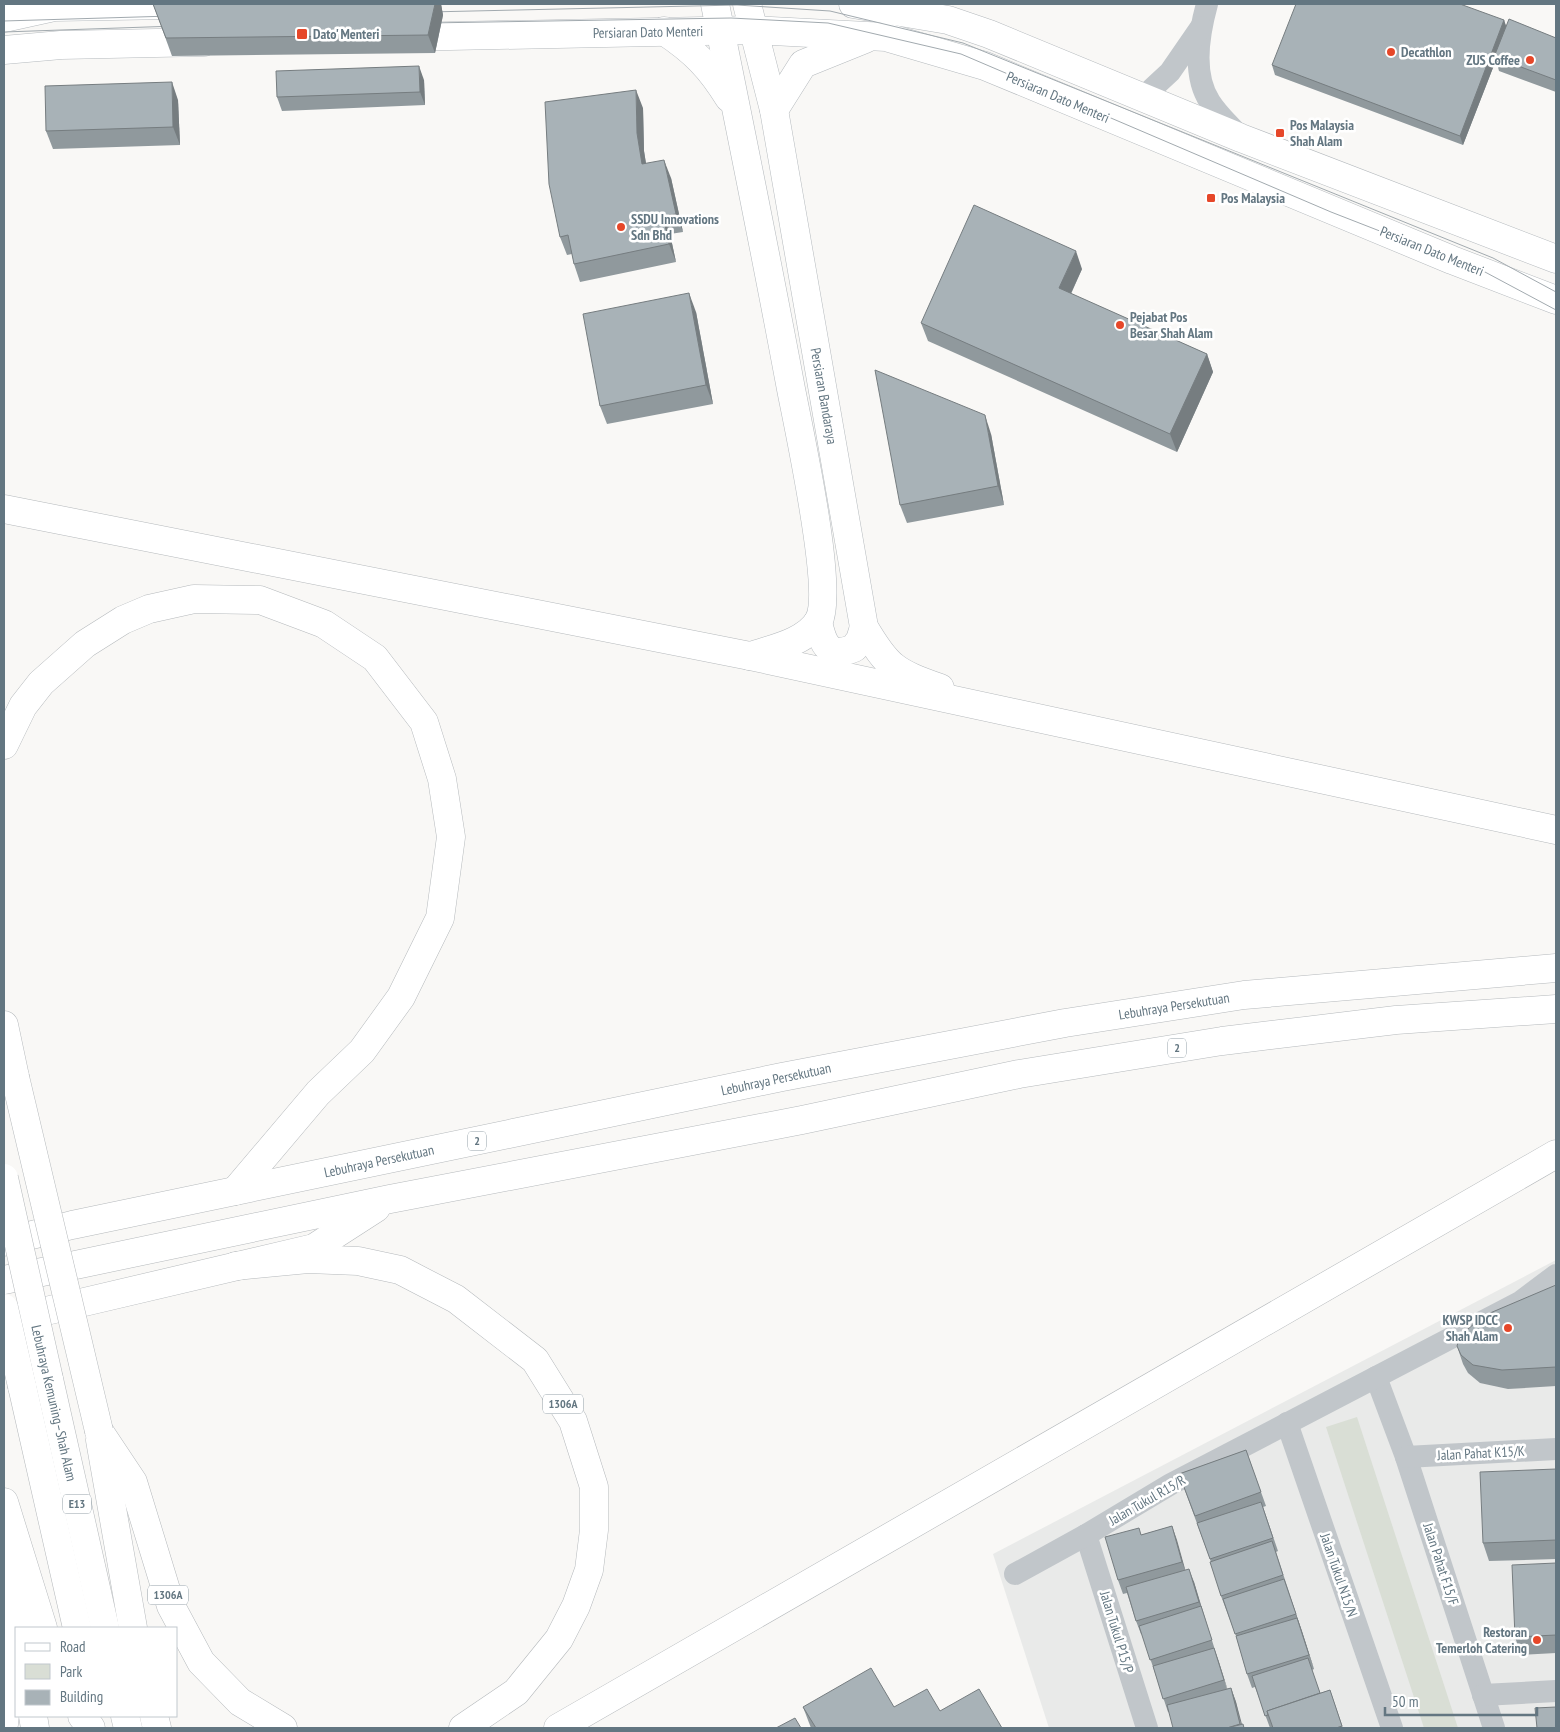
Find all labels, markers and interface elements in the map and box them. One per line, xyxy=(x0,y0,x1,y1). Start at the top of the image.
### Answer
street label: Persiaran Dato Menteri xyxy=(593,22,703,42)
place label: Dato' Menteri xyxy=(313,25,379,43)
marker: Dato' Menteri xyxy=(295,27,309,41)
place label: Decathlon xyxy=(1401,43,1451,61)
marker: Decathlon xyxy=(1385,46,1397,58)
place label: ZUS Coffee xyxy=(1466,51,1520,69)
marker: ZUS Coffee xyxy=(1524,54,1536,66)
street label: Persiaran Dato Menteri xyxy=(1004,67,1112,127)
place label: Pos Malaysia Shah Alam xyxy=(1290,116,1354,150)
marker: Pos Malaysia Shah Alam xyxy=(1274,127,1286,139)
place label: Pos Malaysia xyxy=(1221,189,1285,207)
marker: Pos Malaysia xyxy=(1205,192,1217,204)
place label: SSDU Innovations Sdn Bhd xyxy=(631,210,719,244)
marker: SSDU Innovations Sdn Bhd xyxy=(615,221,627,233)
street label: Persiaran Dato Menteri xyxy=(1377,222,1487,280)
place label: Pejabat Pos Besar Shah Alam xyxy=(1130,308,1213,342)
marker: Pejabat Pos Besar Shah Alam xyxy=(1114,319,1126,331)
street label: Persiaran Bandaraya xyxy=(807,346,841,446)
street label: Lebuhraya Persekutuan xyxy=(1117,988,1231,1024)
road number: 2 xyxy=(1168,1038,1186,1058)
street label: Lebuhraya Persekutuan xyxy=(719,1059,833,1099)
road number: 2 xyxy=(468,1132,486,1150)
street label: Lebuhraya Persekutuan xyxy=(322,1141,436,1181)
place label: KWSP IDCC Shah Alam xyxy=(1443,1311,1499,1345)
marker: KWSP IDCC Shah Alam xyxy=(1502,1322,1514,1334)
street label: Lebuhraya Kemuning–Shah Alam xyxy=(27,1323,81,1483)
road number: 1306A xyxy=(543,1395,583,1414)
street label: Jalan Pahat K15/K xyxy=(1436,1442,1525,1464)
street label: Jalan Tukul R15/R xyxy=(1105,1471,1189,1530)
road number: E13 xyxy=(63,1495,91,1514)
street label: Jalan Pahat F15/F xyxy=(1419,1520,1463,1608)
street label: Jalan Tukul N15/N xyxy=(1316,1530,1362,1619)
road number: 1306A xyxy=(148,1586,188,1604)
street label: Jalan Tukul P15/P xyxy=(1096,1588,1138,1675)
place label: Restoran Temerloh Catering xyxy=(1436,1623,1527,1657)
legend xyxy=(15,1627,178,1717)
marker: Restoran Temerloh Catering xyxy=(1531,1634,1543,1646)
text: Road xyxy=(60,1637,86,1656)
text: Park xyxy=(60,1662,82,1681)
scale bar xyxy=(1385,1684,1538,1716)
text: Building xyxy=(60,1687,103,1706)
text: 50 m xyxy=(1392,1692,1418,1711)

